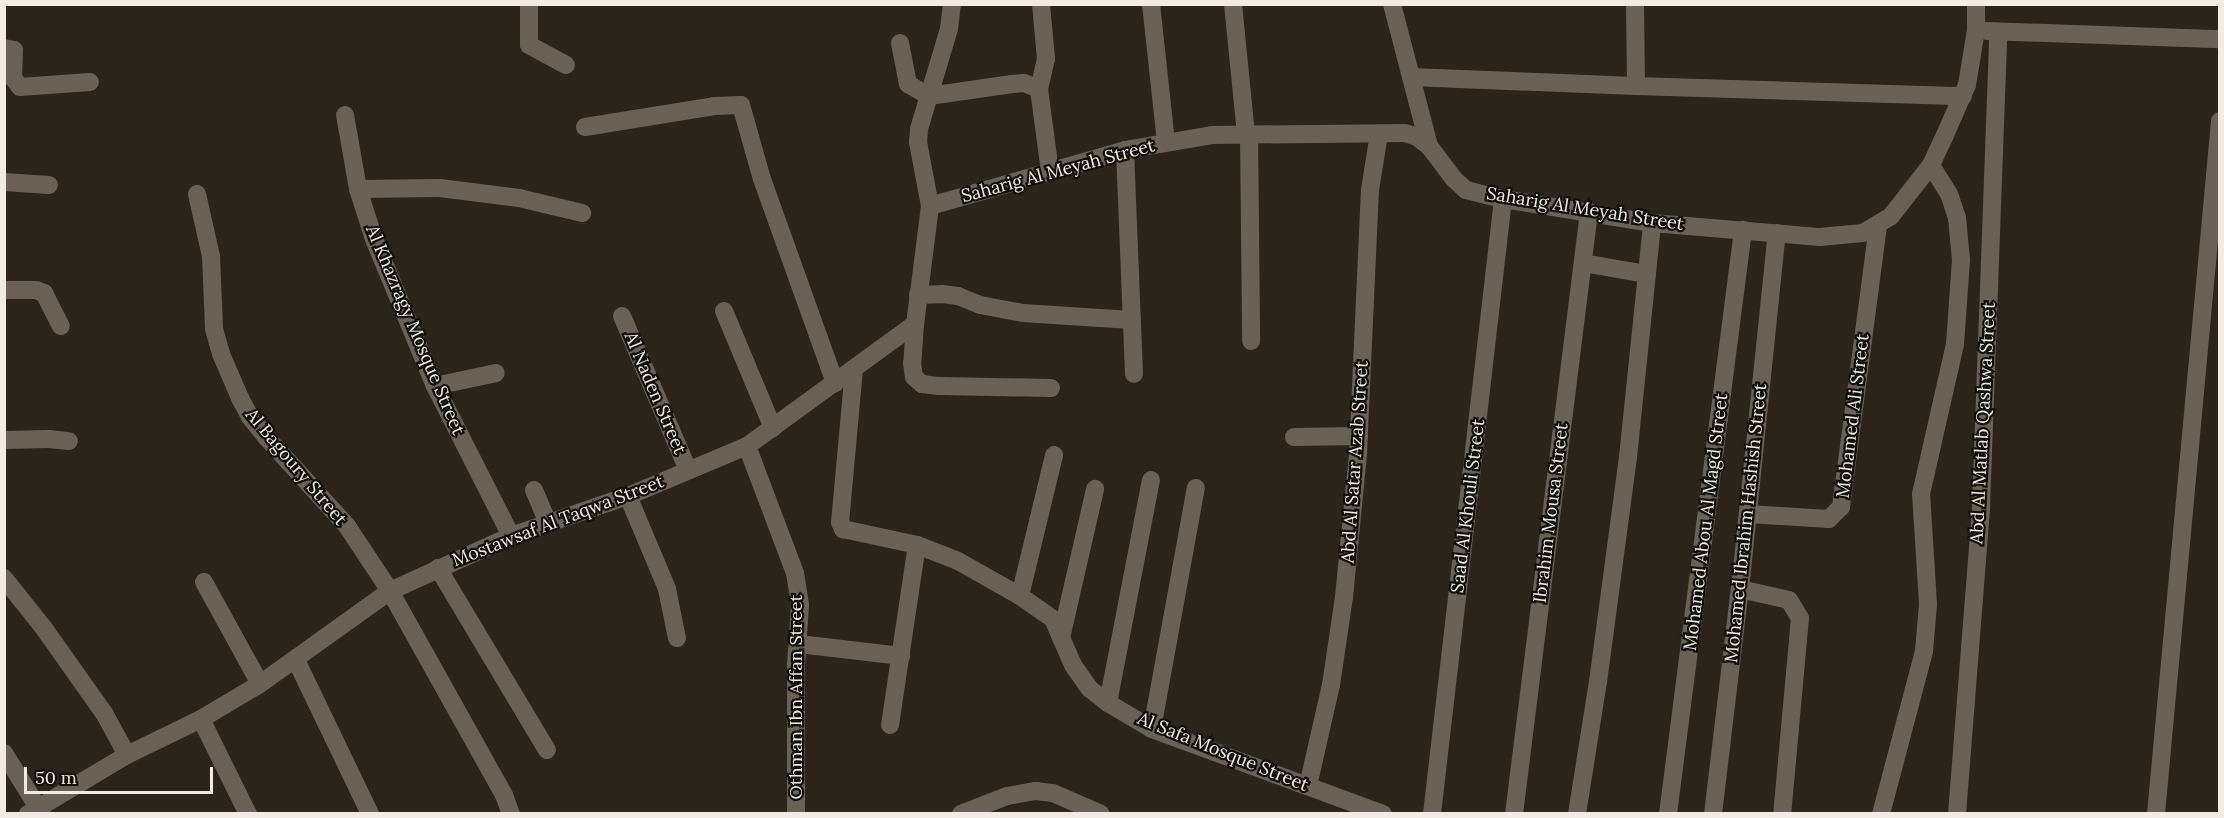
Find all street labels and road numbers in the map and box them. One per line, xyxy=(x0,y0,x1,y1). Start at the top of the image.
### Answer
street label: Saharig Al Meyah Street xyxy=(959,135,1157,207)
street label: Saharig Al Meyah Street xyxy=(1485,183,1685,235)
street label: Al Khazragy Mosque Street xyxy=(361,222,469,438)
street label: Abd Al Matlab Qashwa Street xyxy=(1966,302,2000,544)
street label: Al Naden Street xyxy=(619,328,691,458)
street label: Mohamed Ali Street xyxy=(1832,333,1874,499)
street label: Abd Al Satar Azab Street xyxy=(1337,360,1373,564)
street label: Mohamed Ibrahim Hashish Street xyxy=(1721,382,1771,664)
street label: Mohamed Abou Al Magd Street xyxy=(1679,392,1733,652)
street label: Al Bagoury Street xyxy=(241,404,351,530)
street label: Saad Al Khouli Street xyxy=(1447,418,1489,594)
street label: Ibrahim Mousa Street xyxy=(1529,422,1573,604)
street label: Mostawsaf Al Taqwa Street xyxy=(449,471,667,571)
street label: Othman Ibn Affan Street xyxy=(785,595,807,799)
street label: Al Safa Mosque Street xyxy=(1134,708,1312,796)

